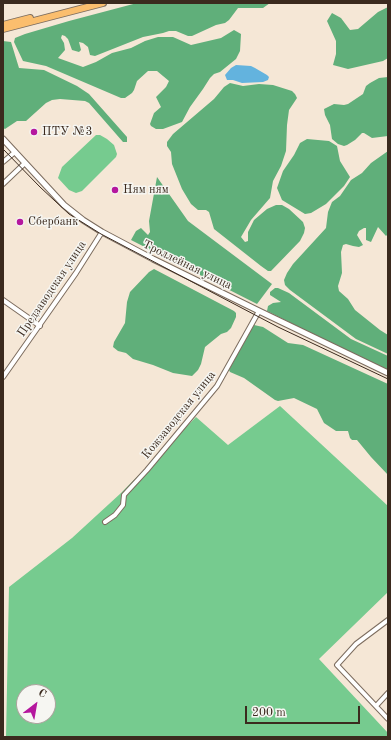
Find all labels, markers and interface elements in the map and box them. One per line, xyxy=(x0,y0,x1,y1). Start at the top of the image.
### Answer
place label: ПТУ №3 xyxy=(42,125,92,139)
marker: ПТУ №3 xyxy=(29,127,39,137)
place label: Ням ням xyxy=(123,183,169,197)
marker: Ням ням xyxy=(110,185,120,195)
place label: Сбербанк xyxy=(28,215,78,229)
marker: Сбербанк xyxy=(15,217,25,227)
street label: Троллейная улица xyxy=(140,237,234,293)
street label: Предзаводская улица xyxy=(14,238,90,340)
street label: Кожзаводская улица xyxy=(139,368,219,462)
north arrow xyxy=(16,684,56,724)
text: С xyxy=(36,688,48,701)
scale bar xyxy=(247,698,362,724)
text: 200 m xyxy=(252,707,286,719)

